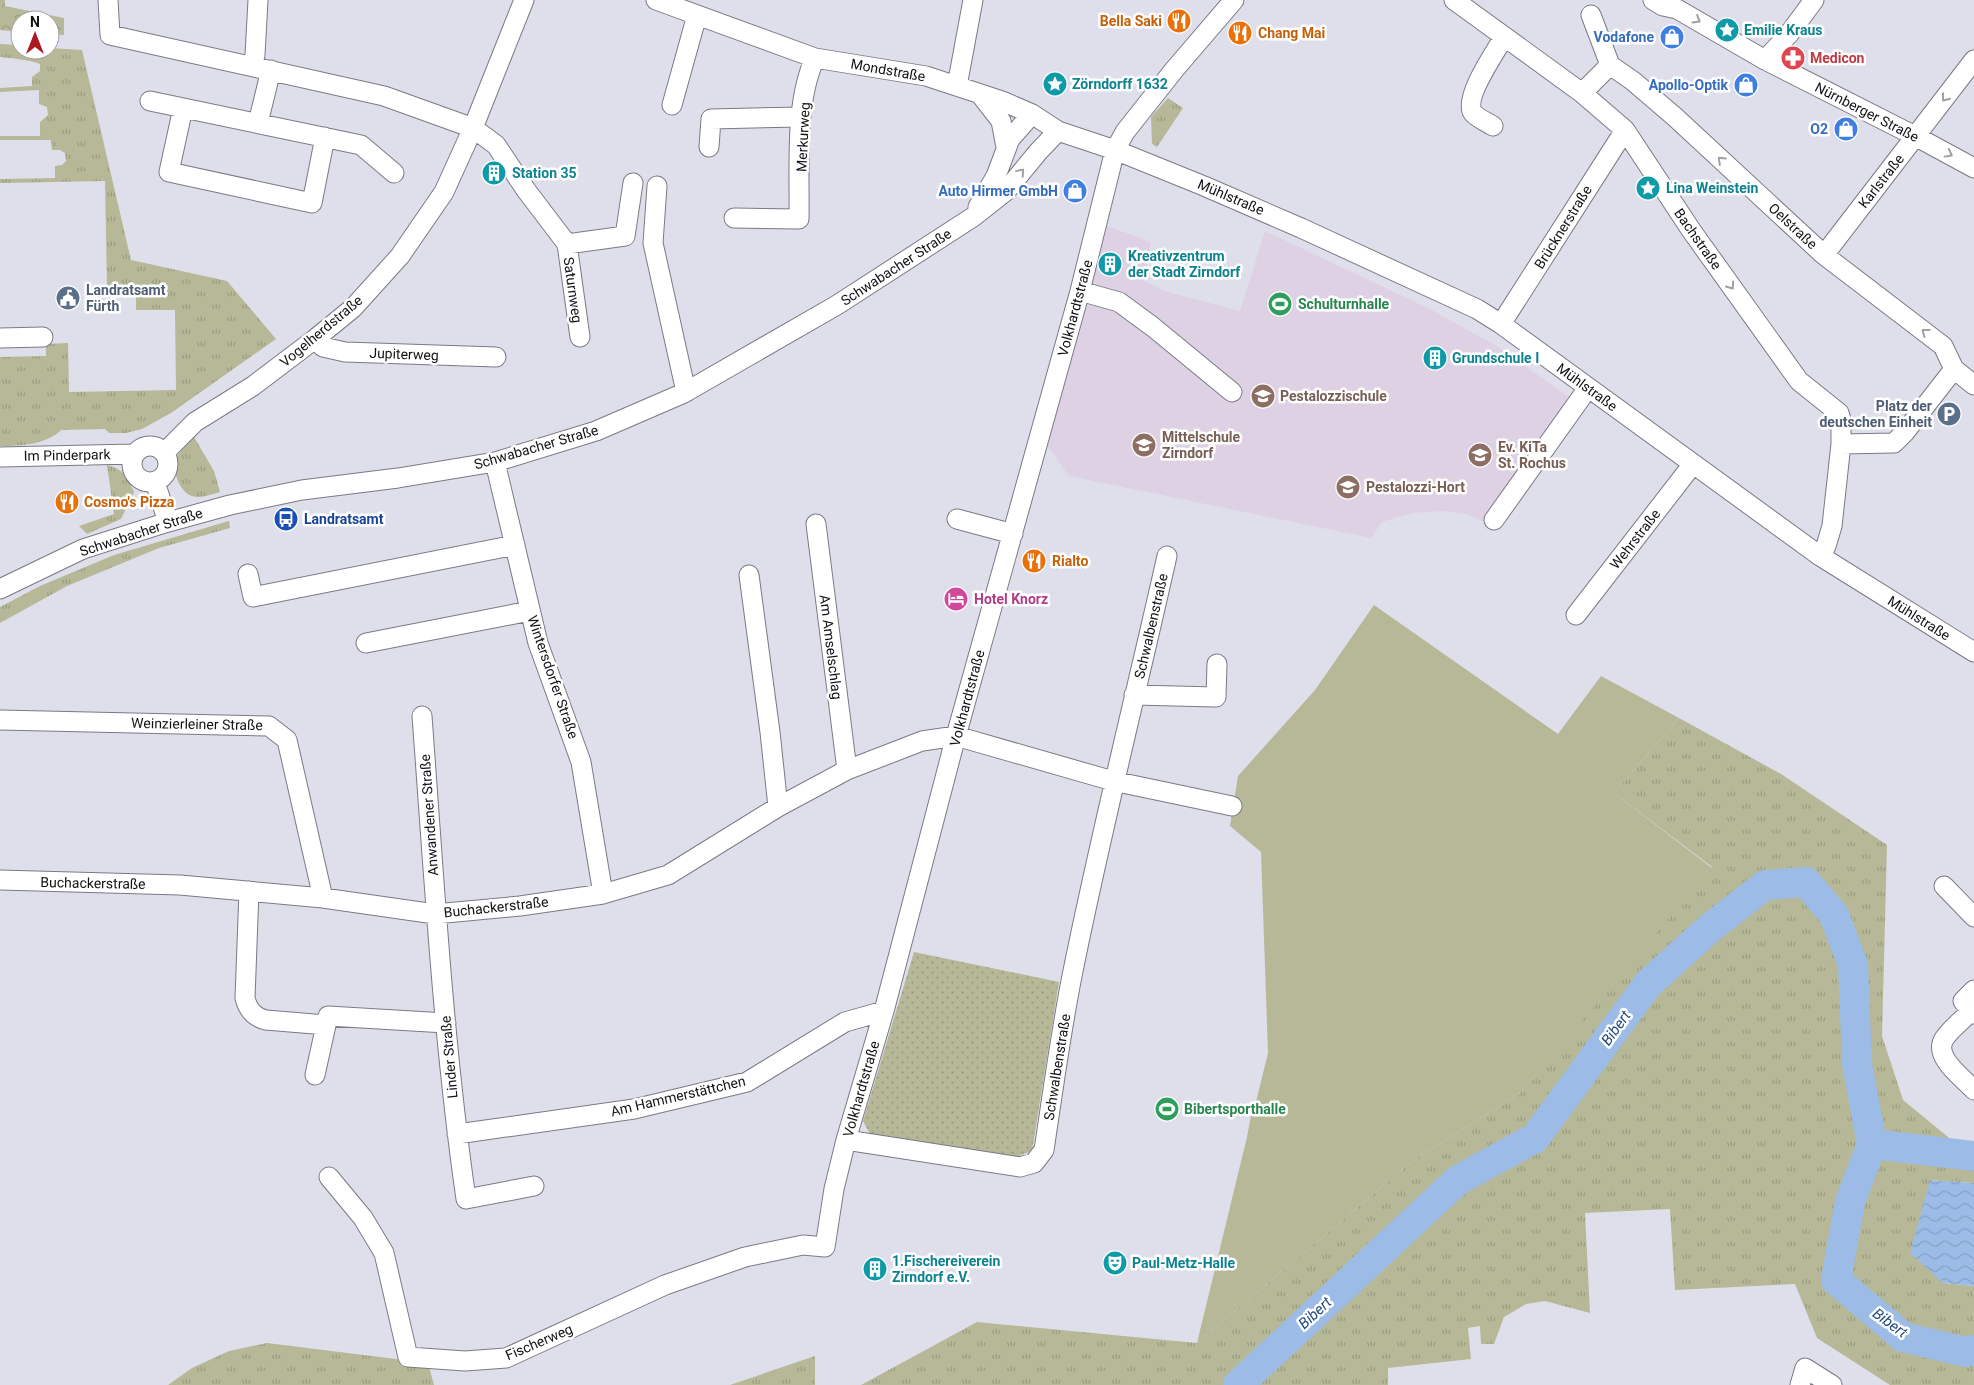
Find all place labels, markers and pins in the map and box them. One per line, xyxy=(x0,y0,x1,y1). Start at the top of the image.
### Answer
restaurant icon: Bella Saki xyxy=(1166,8,1192,34)
place label: Bella Saki xyxy=(1100,13,1162,29)
place icon: Emilie Kraus xyxy=(1714,17,1740,43)
restaurant icon: Chang Mai xyxy=(1227,20,1253,46)
place label: Emilie Kraus xyxy=(1744,22,1822,38)
shop icon: Vodafone xyxy=(1659,24,1685,50)
place label: Chang Mai xyxy=(1258,25,1325,41)
place label: Vodafone xyxy=(1594,29,1654,45)
pharmacy icon: Medicon xyxy=(1780,45,1806,71)
place label: Medicon xyxy=(1810,50,1865,66)
place icon: Zörndorff 1632 xyxy=(1042,71,1068,97)
shop icon: Apollo-Optik xyxy=(1733,72,1759,98)
place label: Zörndorff 1632 xyxy=(1072,76,1168,92)
place label: Apollo-Optik xyxy=(1649,77,1729,93)
shop icon: O2 xyxy=(1833,116,1859,142)
place label: O2 xyxy=(1810,121,1828,137)
building icon: Station 35 xyxy=(481,160,507,186)
place label: Station 35 xyxy=(512,165,577,181)
place icon: Lina Weinstein xyxy=(1635,175,1661,201)
shop icon: Auto Hirmer GmbH xyxy=(1062,178,1088,204)
place label: Lina Weinstein xyxy=(1666,180,1758,196)
place label: Auto Hirmer GmbH xyxy=(938,183,1058,199)
place label: Kreativzentrum der Stadt Zirndorf xyxy=(1128,248,1241,280)
building icon: Kreativzentrum der Stadt Zirndorf xyxy=(1097,251,1123,277)
place label: Landratsamt Fürth xyxy=(86,282,166,314)
public building icon: Landratsamt Fürth xyxy=(55,285,81,311)
sports icon: Schulturnhalle xyxy=(1267,291,1293,317)
place label: Schulturnhalle xyxy=(1298,296,1390,312)
building icon: Grundschule I xyxy=(1422,345,1448,371)
place label: Grundschule I xyxy=(1452,350,1539,366)
school or university icon: Pestalozzischule xyxy=(1250,383,1276,409)
place label: Pestalozzischule xyxy=(1280,388,1387,404)
place label: Platz der deutschen Einheit xyxy=(1819,398,1932,430)
parking icon: Platz der deutschen Einheit xyxy=(1936,401,1962,427)
place label: Mittelschule Zirndorf xyxy=(1162,429,1241,461)
school or university icon: Mittelschule Zirndorf xyxy=(1131,432,1157,458)
place label: Ev. KiTa St. Rochus xyxy=(1498,439,1566,471)
school or university icon: Ev. KiTa St. Rochus xyxy=(1467,442,1493,468)
school or university icon: Pestalozzi-Hort xyxy=(1335,474,1361,500)
place label: Pestalozzi-Hort xyxy=(1366,479,1465,495)
restaurant icon: Cosmo's Pizza xyxy=(54,489,80,515)
place label: Cosmo's Pizza xyxy=(84,494,175,510)
bus stop icon: Landratsamt xyxy=(273,506,299,532)
place label: Landratsamt xyxy=(304,511,384,527)
restaurant icon: Rialto xyxy=(1021,548,1047,574)
place label: Rialto xyxy=(1052,553,1088,569)
hotel icon: Hotel Knorz xyxy=(943,586,969,612)
place label: Hotel Knorz xyxy=(974,591,1048,607)
sports icon: Bibertsporthalle xyxy=(1154,1096,1180,1122)
place label: Bibertsporthalle xyxy=(1184,1101,1286,1117)
theatre icon: Paul-Metz-Halle xyxy=(1102,1250,1128,1276)
place label: 1.Fischereiverein Zirndorf e.V. xyxy=(892,1253,1000,1285)
place label: Paul-Metz-Halle xyxy=(1132,1255,1235,1271)
building icon: 1.Fischereiverein Zirndorf e.V. xyxy=(862,1256,888,1282)

